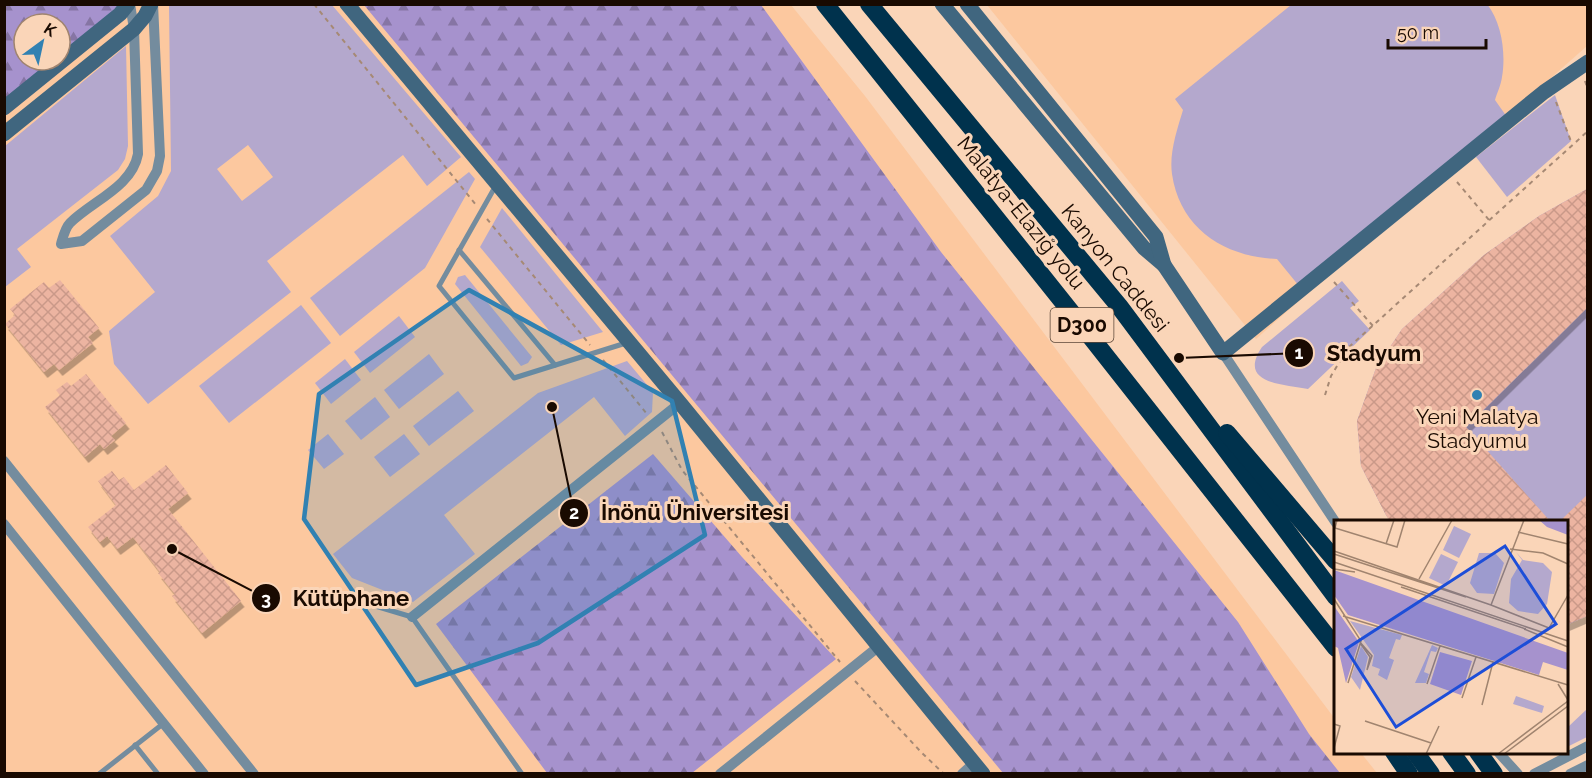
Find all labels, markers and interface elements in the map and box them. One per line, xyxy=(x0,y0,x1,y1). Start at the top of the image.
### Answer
north arrow xyxy=(12,12,72,72)
scale bar xyxy=(1388,12,1486,50)
text: K xyxy=(40,19,60,41)
text: 50 m xyxy=(1397,22,1439,43)
street label: Malatya-Elazığ yolu xyxy=(952,131,1091,294)
street label: Kanyon Caddesi xyxy=(1056,199,1175,337)
road number: D300 xyxy=(1050,308,1114,342)
callout: Stadyum xyxy=(1284,333,1433,373)
text: Stadyum xyxy=(1327,340,1421,366)
text: 1 xyxy=(1295,342,1304,363)
marker: Yeni Malatya Stadyumu xyxy=(1470,388,1484,402)
place label: Yeni Malatya Stadyumu xyxy=(1416,404,1538,453)
callout: İnönü Üniversitesi xyxy=(559,493,801,533)
text: İnönü Üniversitesi xyxy=(601,499,789,525)
text: 2 xyxy=(569,502,579,523)
inset map xyxy=(1334,520,1568,754)
callout: Kütüphane xyxy=(251,578,421,618)
text: Kütüphane xyxy=(293,585,409,611)
text: 3 xyxy=(261,588,271,609)

